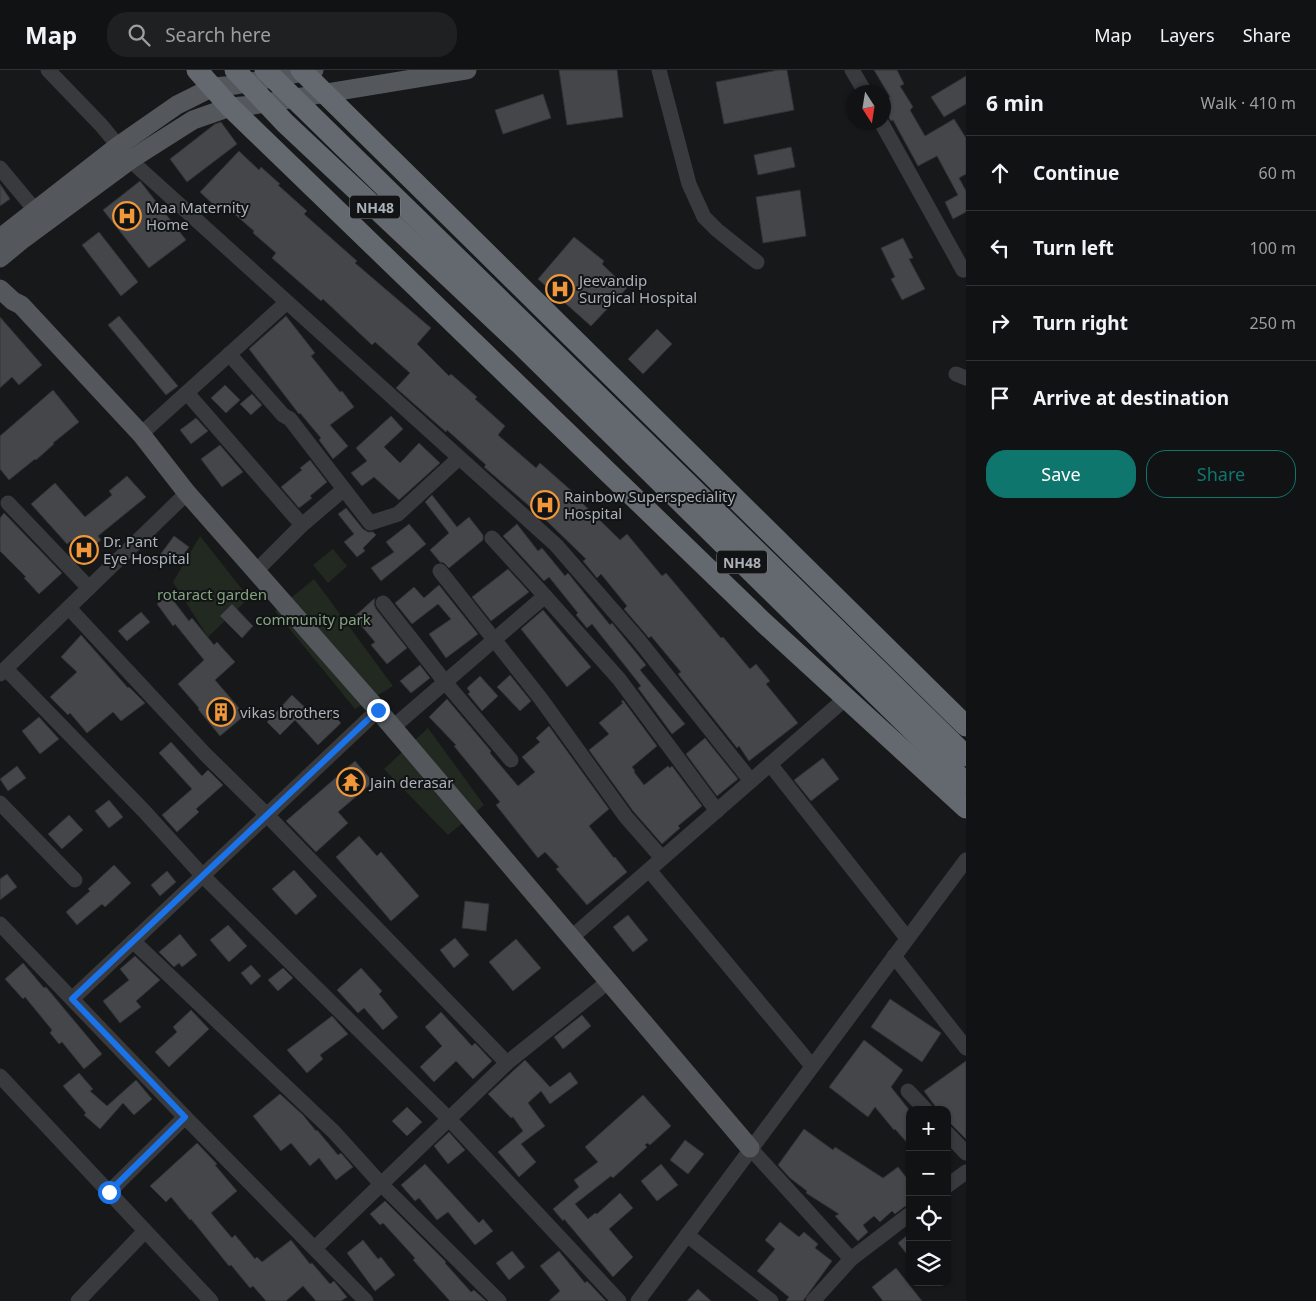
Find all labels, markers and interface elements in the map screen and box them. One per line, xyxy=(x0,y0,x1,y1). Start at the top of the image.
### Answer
search box xyxy=(107,12,457,57)
text: Map xyxy=(25,18,77,51)
icon: search xyxy=(125,21,153,49)
text: Search here xyxy=(165,22,271,48)
text: Map xyxy=(1094,23,1132,47)
text: Layers xyxy=(1160,23,1215,47)
text: Share xyxy=(1243,23,1291,47)
north arrow xyxy=(846,85,891,130)
text: 6 min xyxy=(986,89,1044,117)
text: Walk · 410 m xyxy=(1201,92,1296,114)
icon: ahead xyxy=(986,159,1014,187)
text: Continue xyxy=(1033,160,1119,186)
text: 60 m xyxy=(1259,162,1296,184)
road number: NH48 xyxy=(350,195,400,218)
place label: Maa Maternity Home xyxy=(146,197,249,234)
hospital icon: Maa Maternity Home xyxy=(112,201,142,231)
icon: left xyxy=(986,234,1014,262)
text: Turn left xyxy=(1033,235,1114,261)
text: 100 m xyxy=(1249,237,1296,259)
place label: Jeevandip Surgical Hospital xyxy=(577,270,697,307)
hospital icon: Jeevandip Surgical Hospital xyxy=(545,274,575,304)
icon: right xyxy=(986,309,1014,337)
text: Turn right xyxy=(1033,310,1128,336)
text: 250 m xyxy=(1249,312,1296,334)
icon: arrive xyxy=(986,384,1014,412)
text: Arrive at destination xyxy=(1033,385,1229,411)
button: Save xyxy=(986,450,1136,498)
button: Share xyxy=(1146,450,1296,498)
place label: Rainbow Superspeciality Hospital xyxy=(564,486,735,523)
hospital icon: Rainbow Superspeciality Hospital xyxy=(530,490,560,520)
place label: Dr. Pant Eye Hospital xyxy=(103,531,190,568)
hospital icon: Dr. Pant Eye Hospital xyxy=(69,535,99,565)
road number: NH48 xyxy=(717,551,767,574)
park label: rotaract garden xyxy=(157,584,267,604)
park label: community park xyxy=(255,609,371,629)
building icon: vikas brothers xyxy=(206,697,236,727)
route end xyxy=(367,699,390,722)
place label: vikas brothers xyxy=(240,702,340,722)
temple icon: Jain derasar xyxy=(336,767,366,797)
place label: Jain derasar xyxy=(368,772,453,792)
map controls xyxy=(906,1106,951,1286)
button: + xyxy=(906,1106,951,1151)
button: − xyxy=(906,1151,951,1196)
route start xyxy=(98,1181,121,1204)
button: locate xyxy=(906,1196,951,1241)
button: layers xyxy=(906,1241,951,1286)

